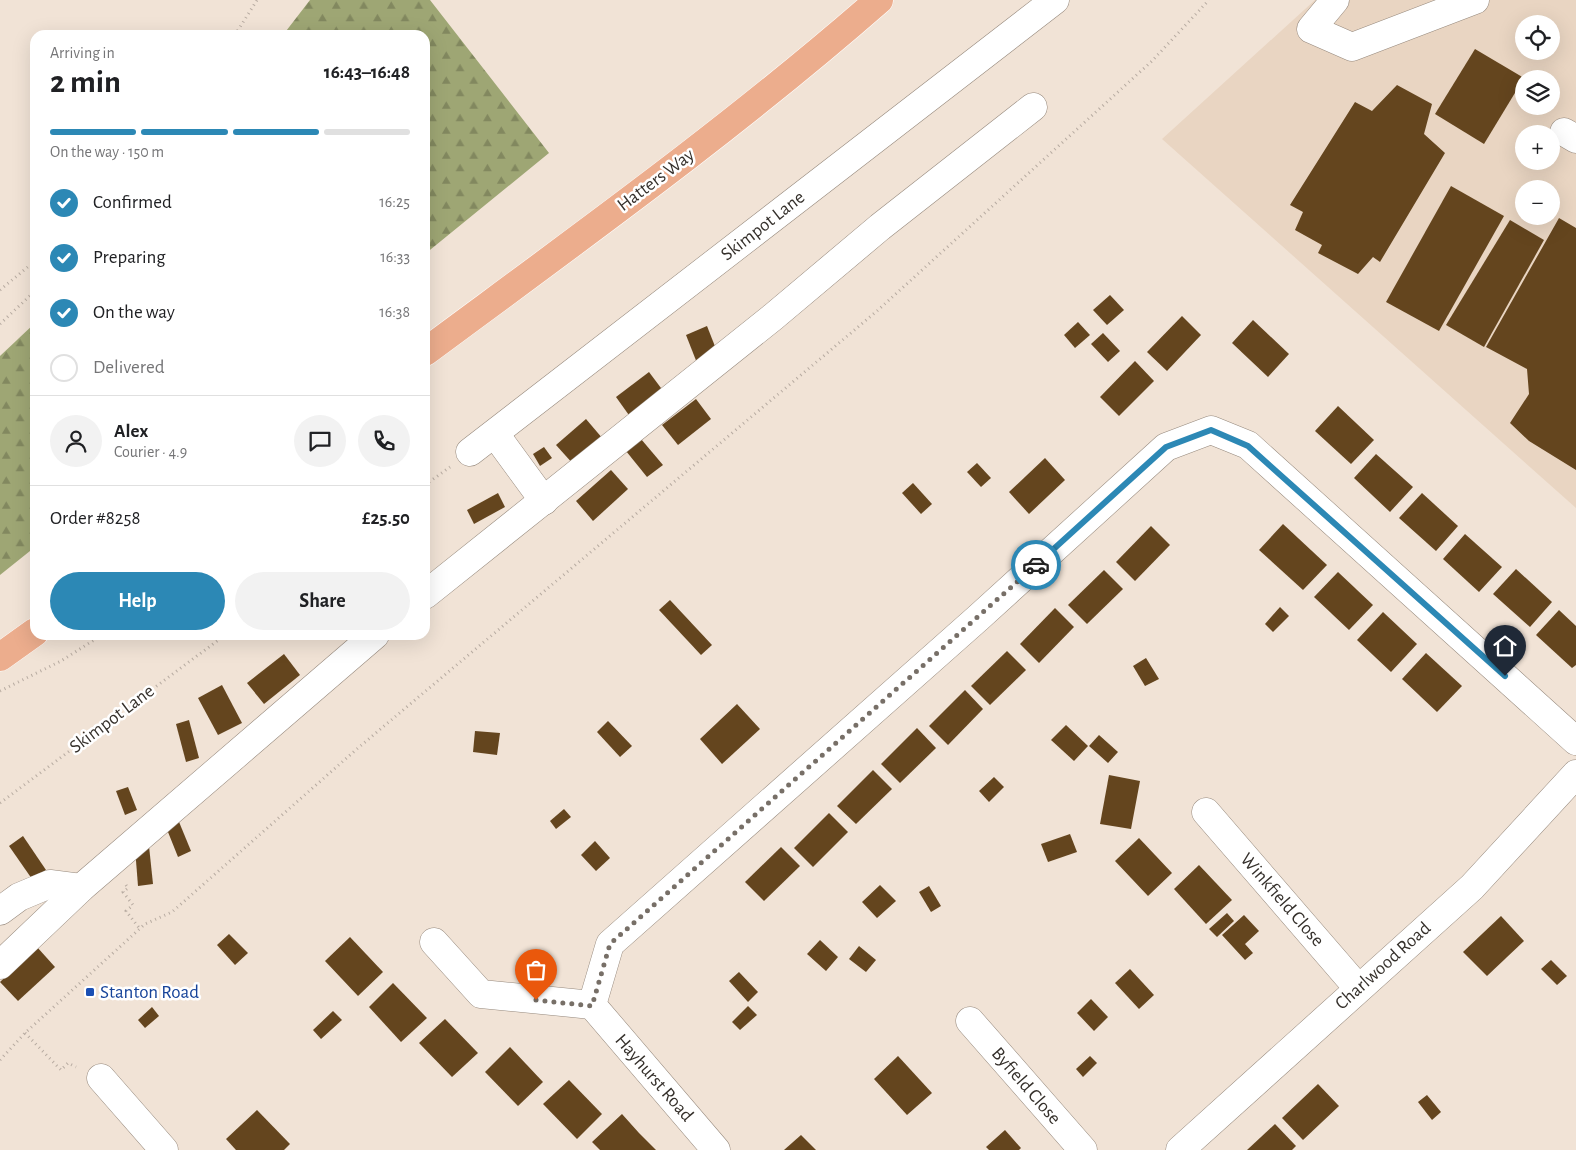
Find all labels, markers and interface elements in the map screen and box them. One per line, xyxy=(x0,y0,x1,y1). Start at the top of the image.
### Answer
map controls xyxy=(1515,15,1560,225)
button: locate xyxy=(1515,15,1560,60)
text: Arriving in xyxy=(50,45,115,61)
text: 16:43–16:48 xyxy=(324,63,410,82)
text: 2 min xyxy=(50,66,121,98)
button: layers xyxy=(1515,70,1560,115)
button: + xyxy=(1515,125,1560,170)
text: On the way · 150 m xyxy=(50,144,164,160)
street label: Hatters Way xyxy=(614,145,698,215)
button: − xyxy=(1515,180,1560,225)
street label: Skimpot Lane xyxy=(718,188,808,264)
icon: check xyxy=(50,189,78,217)
text: Confirmed xyxy=(93,193,172,212)
text: 16:25 xyxy=(379,194,410,210)
icon: check xyxy=(50,244,78,272)
text: Preparing xyxy=(93,248,166,267)
text: 16:33 xyxy=(380,249,410,265)
icon: check xyxy=(50,299,78,327)
text: On the way xyxy=(93,303,175,322)
text: 16:38 xyxy=(379,304,410,320)
text: Delivered xyxy=(93,358,165,377)
button: person xyxy=(50,415,102,467)
button: chat xyxy=(294,415,346,467)
button: phone xyxy=(358,415,410,467)
text: Alex xyxy=(114,422,148,441)
text: Courier · 4.9 xyxy=(114,444,187,460)
text: Order #8258 xyxy=(50,509,140,528)
text: £25.50 xyxy=(362,509,410,528)
courier xyxy=(1011,540,1061,590)
icon: car xyxy=(1022,551,1050,579)
button: Help xyxy=(50,572,225,630)
button: Share xyxy=(235,572,410,630)
pin xyxy=(1484,625,1526,676)
icon: home xyxy=(1491,632,1519,660)
street label: Skimpot Lane xyxy=(66,681,158,757)
street label: Winkfield Close xyxy=(1237,850,1327,950)
street label: Charlwood Road xyxy=(1332,918,1434,1014)
pin xyxy=(515,949,557,1000)
icon: bag xyxy=(522,956,550,984)
place label: Stanton Road xyxy=(100,983,199,1002)
marker: Stanton Road xyxy=(84,986,96,998)
street label: Hayhurst Road xyxy=(611,1031,697,1125)
street label: Byfield Close xyxy=(988,1044,1064,1128)

